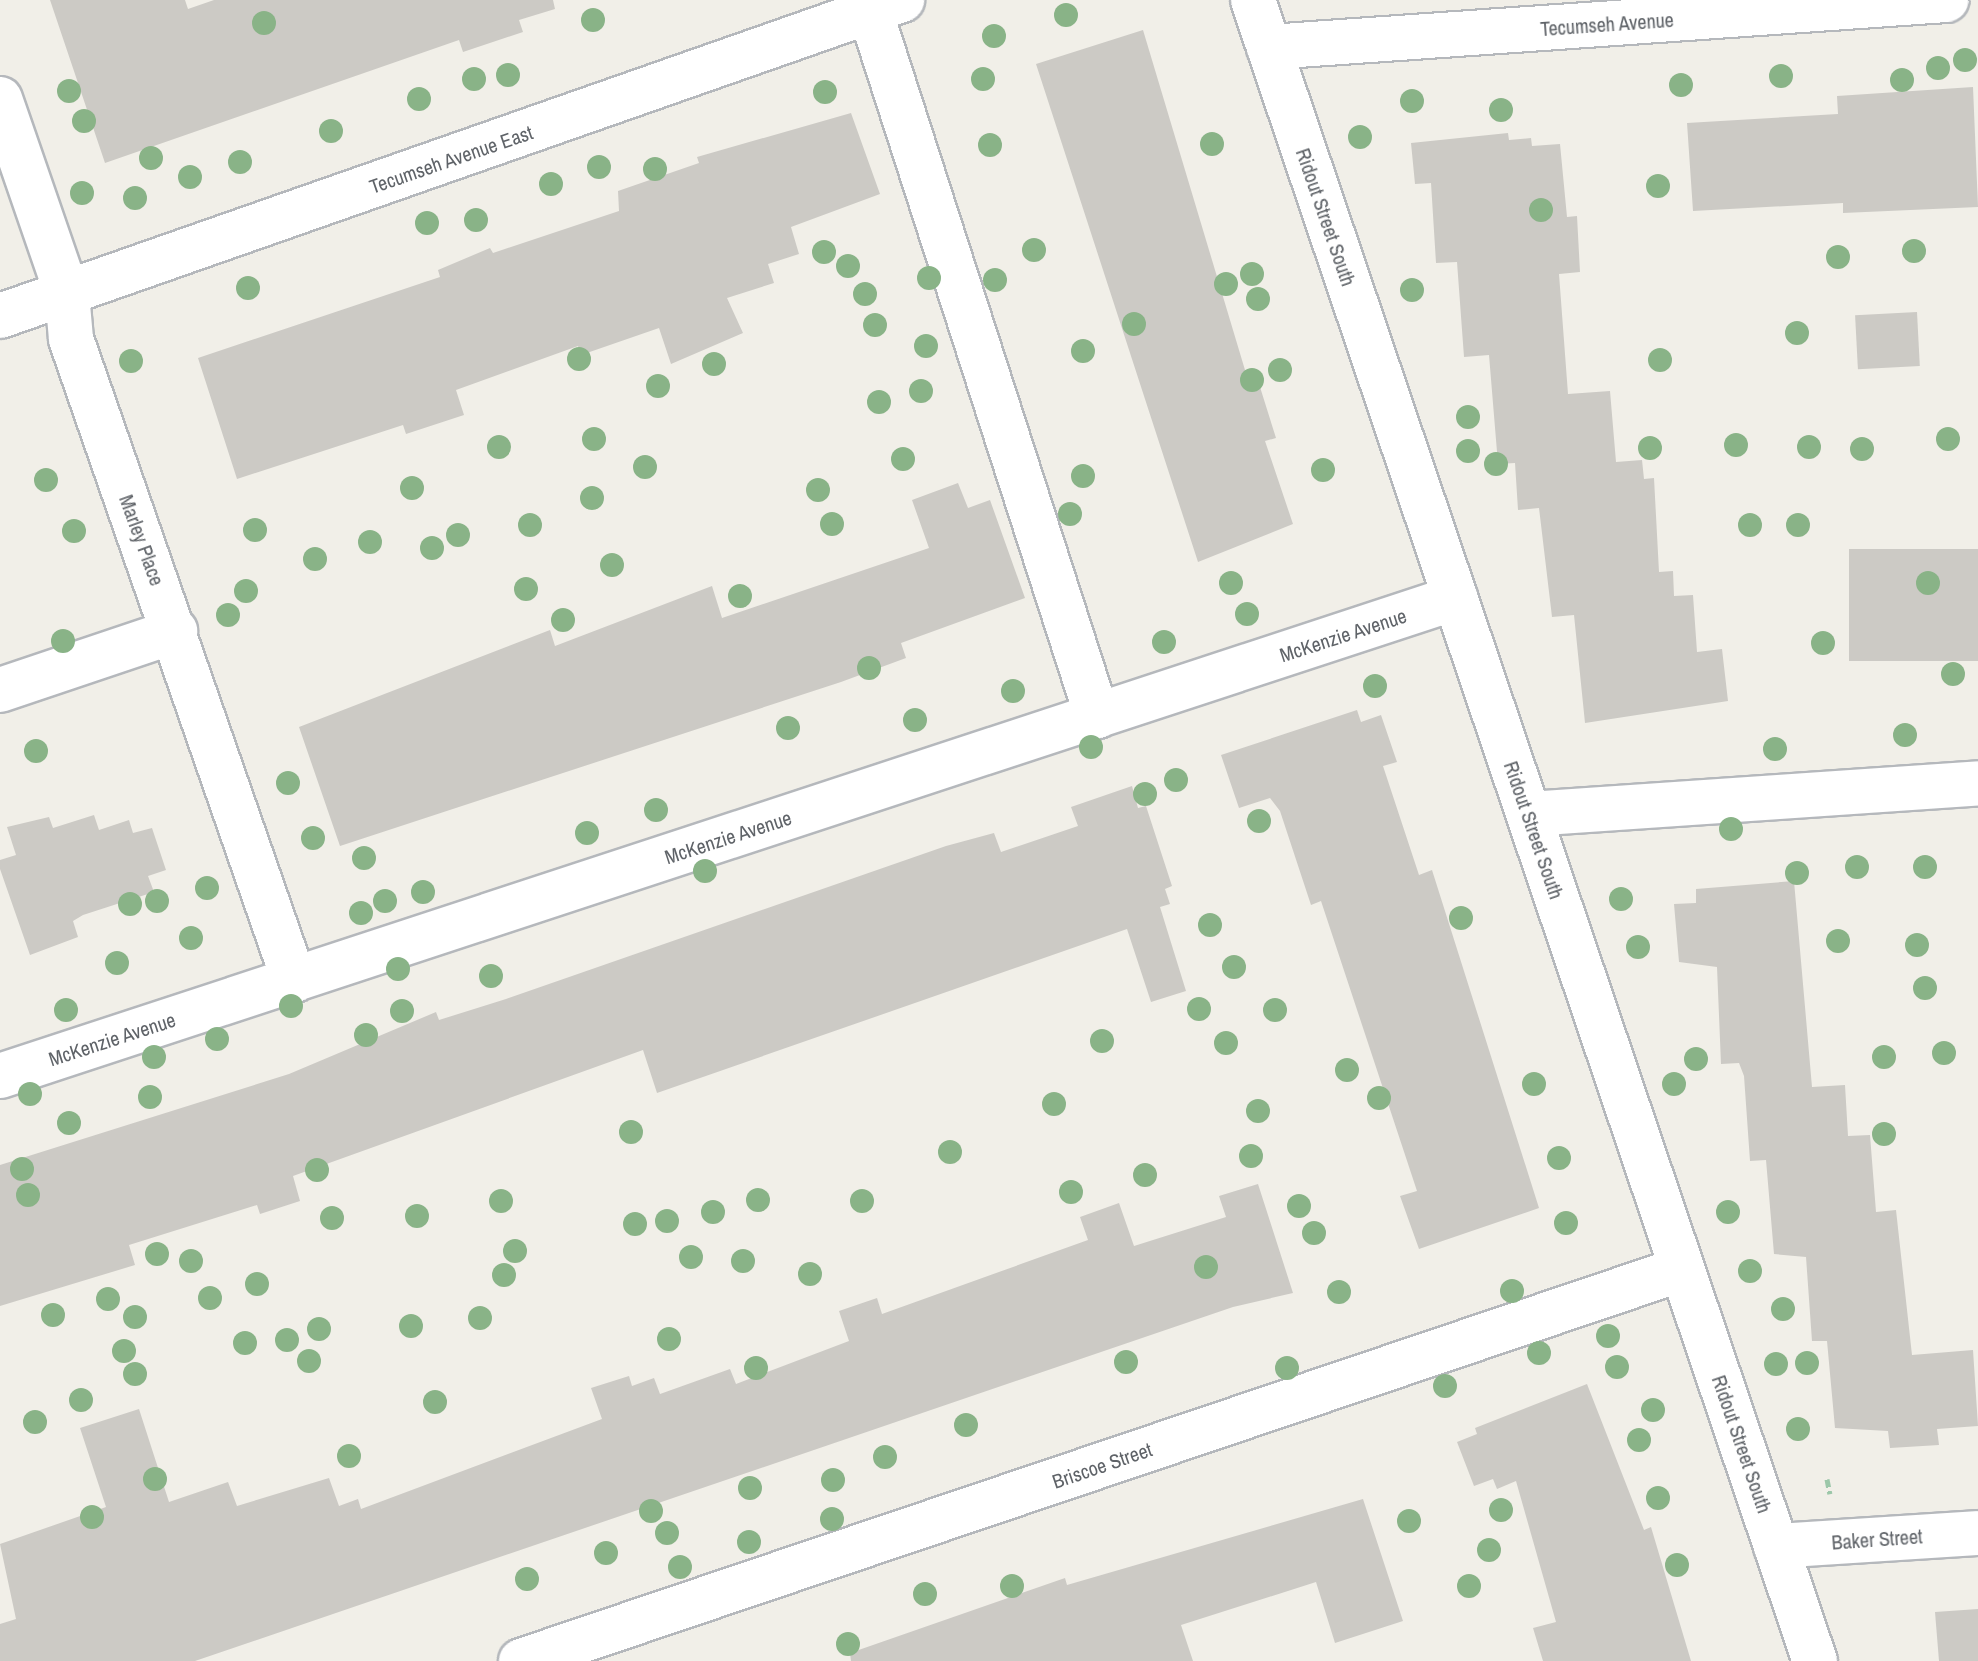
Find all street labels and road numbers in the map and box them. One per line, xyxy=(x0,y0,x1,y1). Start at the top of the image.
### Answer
street label: Tecumseh Avenue xyxy=(1539,7,1675,41)
street label: Tecumseh Avenue East xyxy=(366,120,536,198)
street label: Ridout Street South xyxy=(1291,145,1361,289)
street label: Marley Place xyxy=(115,491,169,589)
street label: McKenzie Avenue xyxy=(1276,603,1410,667)
street label: Ridout Street South xyxy=(1499,758,1569,902)
street label: McKenzie Avenue xyxy=(661,805,795,869)
street label: McKenzie Avenue xyxy=(45,1007,179,1071)
street label: Ridout Street South xyxy=(1707,1372,1777,1516)
street label: Briscoe Street xyxy=(1049,1437,1155,1493)
street label: Baker Street xyxy=(1831,1524,1923,1554)

